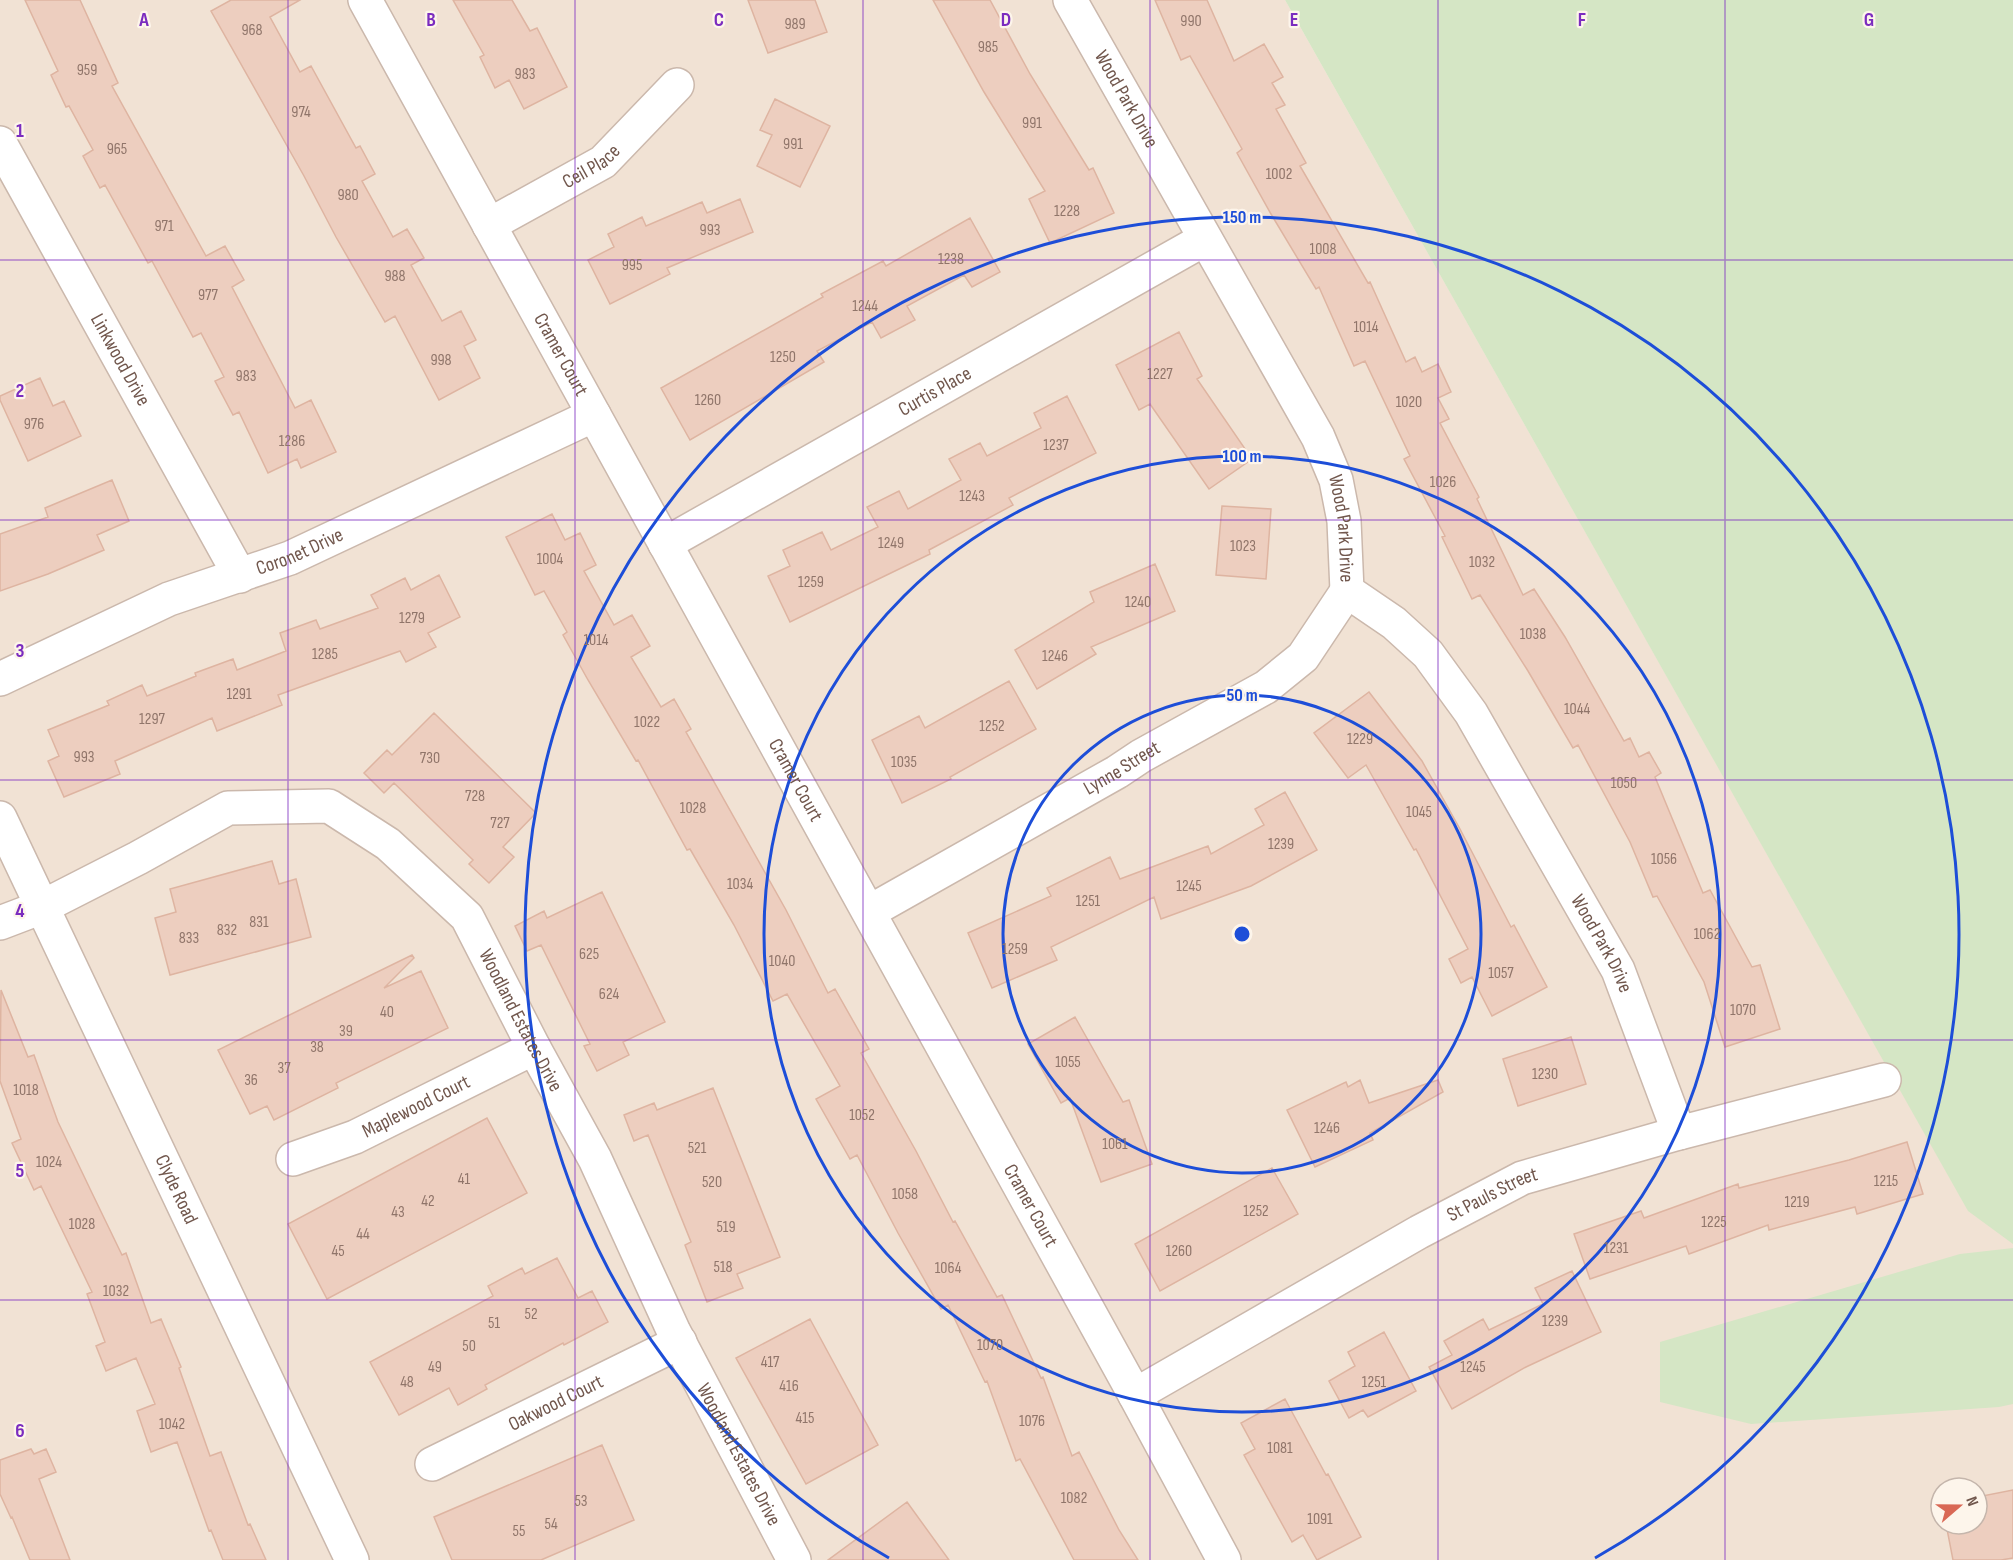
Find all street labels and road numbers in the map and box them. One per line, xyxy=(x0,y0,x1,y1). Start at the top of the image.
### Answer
street label: Wood Park Drive xyxy=(1089,46,1163,152)
street label: Ceil Place xyxy=(558,139,625,194)
street label: Cramer Court xyxy=(528,309,593,400)
street label: Linkwood Drive xyxy=(85,310,155,410)
street label: Curtis Place xyxy=(894,361,976,422)
street label: Wood Park Drive xyxy=(1323,473,1359,583)
street label: Coronet Drive xyxy=(253,523,347,581)
street label: Cramer Court xyxy=(763,734,828,826)
street label: Lynne Street xyxy=(1079,736,1164,800)
street label: Wood Park Drive xyxy=(1565,890,1637,996)
street label: Woodland Estates Drive xyxy=(473,945,568,1096)
street label: Maplewood Court xyxy=(358,1070,474,1143)
street label: Clyde Road xyxy=(149,1151,203,1228)
street label: Cramer Court xyxy=(998,1160,1063,1251)
street label: St Pauls Street xyxy=(1443,1162,1540,1227)
street label: Oakwood Court xyxy=(504,1370,607,1437)
street label: Woodland Estates Drive xyxy=(691,1379,786,1530)

